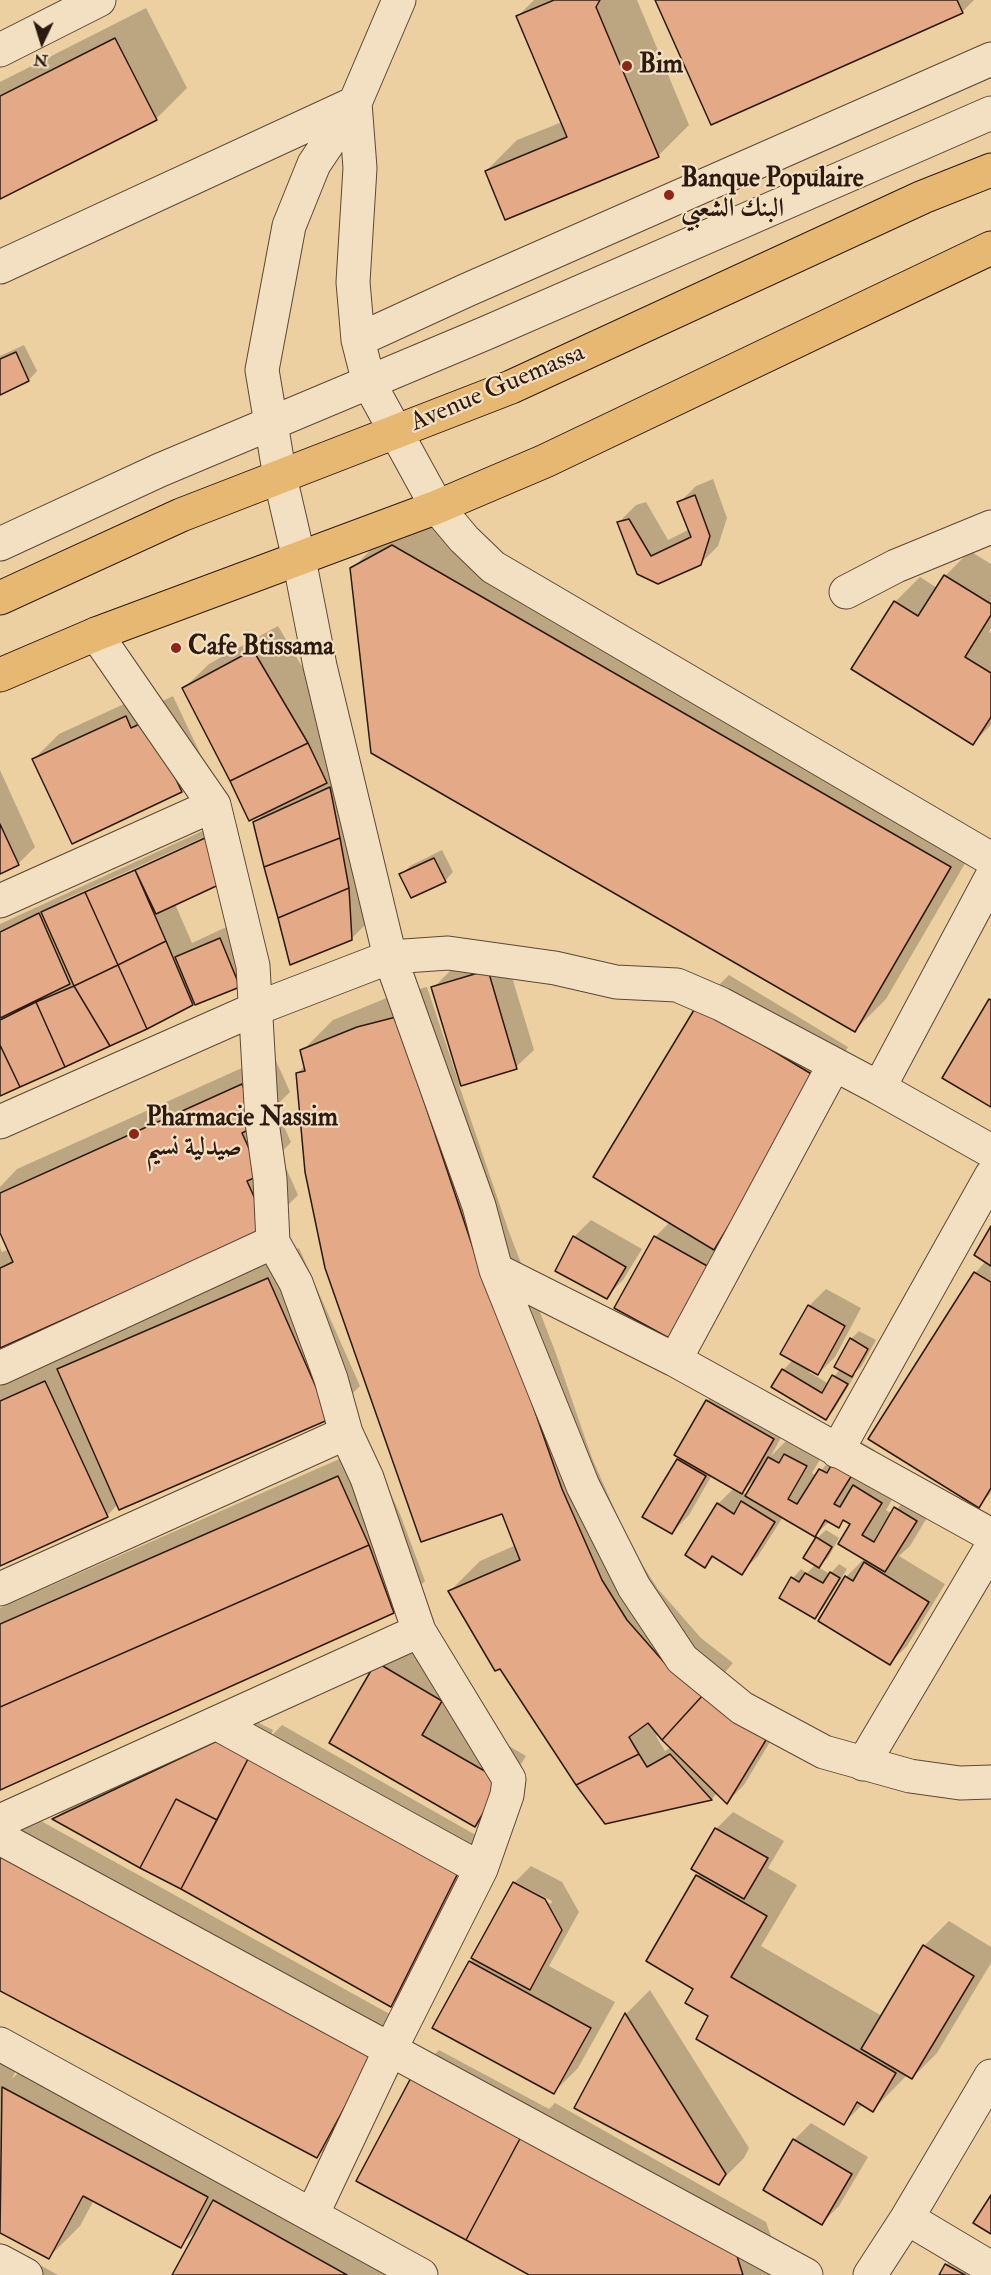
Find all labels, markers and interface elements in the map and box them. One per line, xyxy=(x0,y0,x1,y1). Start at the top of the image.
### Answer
north arrow xyxy=(12,12,72,72)
text: N xyxy=(33,49,49,70)
place label: Bim xyxy=(639,50,683,82)
marker: Bim xyxy=(620,59,634,73)
place label: Banque Populaire البنك الشعبي xyxy=(681,164,864,225)
marker: Banque Populaire البنك الشعبي xyxy=(662,188,676,202)
street label: Avenue Guemassa xyxy=(406,338,590,440)
place label: Cafe Btissama xyxy=(188,632,334,664)
marker: Cafe Btissama xyxy=(169,641,183,655)
place label: Pharmacie Nassim صيدلية نسيم xyxy=(146,1103,338,1164)
marker: Pharmacie Nassim صيدلية نسيم xyxy=(127,1127,141,1141)

